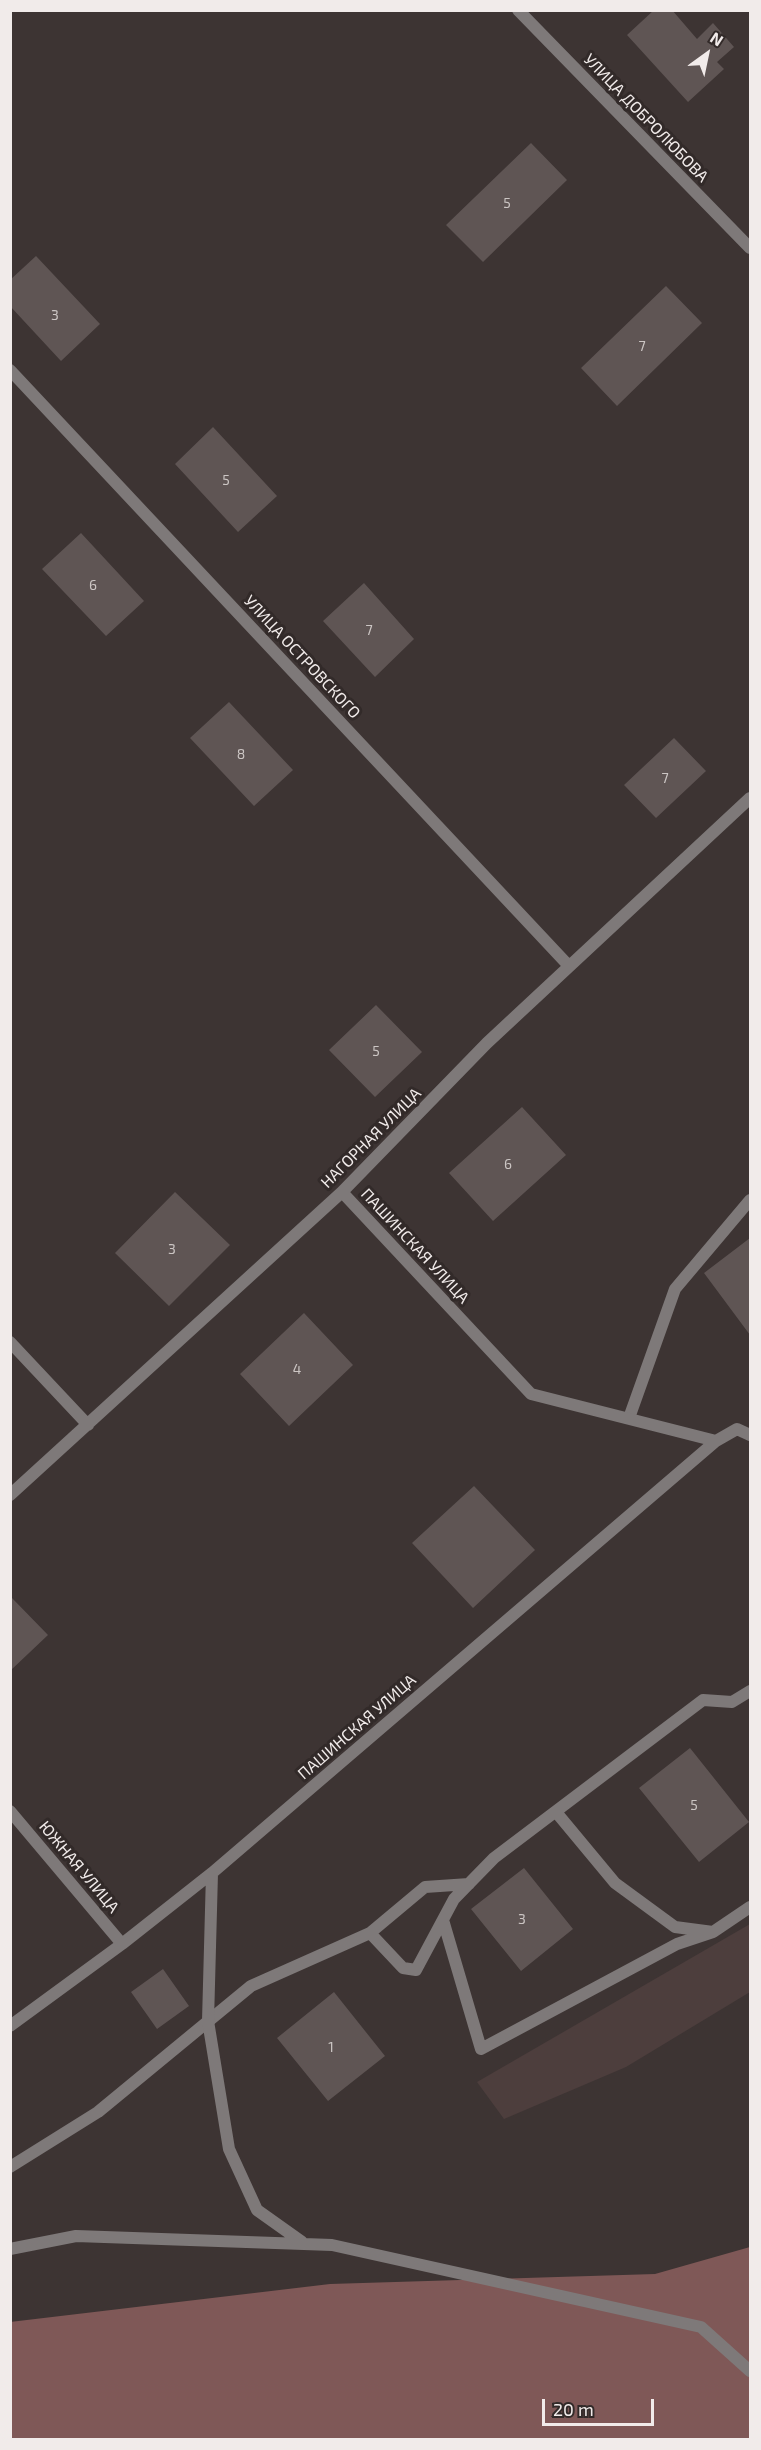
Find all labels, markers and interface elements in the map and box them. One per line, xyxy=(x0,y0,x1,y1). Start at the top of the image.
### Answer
north arrow xyxy=(677,24,737,84)
text: N xyxy=(707,27,727,50)
street label: УЛИЦА ДОБРОЛЮБОВА xyxy=(580,50,712,186)
house number: 5 xyxy=(503,195,511,211)
house number: 3 xyxy=(51,307,59,323)
house number: 7 xyxy=(638,338,646,354)
house number: 5 xyxy=(222,472,230,488)
house number: 6 xyxy=(89,577,97,593)
street label: УЛИЦА ОСТРОВСКОГО xyxy=(240,591,364,723)
house number: 7 xyxy=(365,622,373,638)
house number: 8 xyxy=(237,746,245,762)
house number: 7 xyxy=(661,770,669,786)
house number: 5 xyxy=(372,1043,380,1059)
street label: НАГОРНАЯ УЛИЦА xyxy=(317,1084,425,1192)
house number: 6 xyxy=(504,1156,512,1172)
street label: ПАШИНСКАЯ УЛИЦА xyxy=(357,1185,473,1307)
house number: 3 xyxy=(168,1241,176,1257)
house number: 4 xyxy=(293,1361,301,1377)
street label: ПАШИНСКАЯ УЛИЦА xyxy=(294,1671,420,1783)
house number: 5 xyxy=(690,1797,698,1813)
street label: ЮЖНАЯ УЛИЦА xyxy=(35,1817,123,1917)
house number: 3 xyxy=(518,1911,526,1927)
house number: 1 xyxy=(328,2039,334,2055)
scale bar xyxy=(545,2387,658,2425)
text: 20 m xyxy=(553,2398,594,2420)

